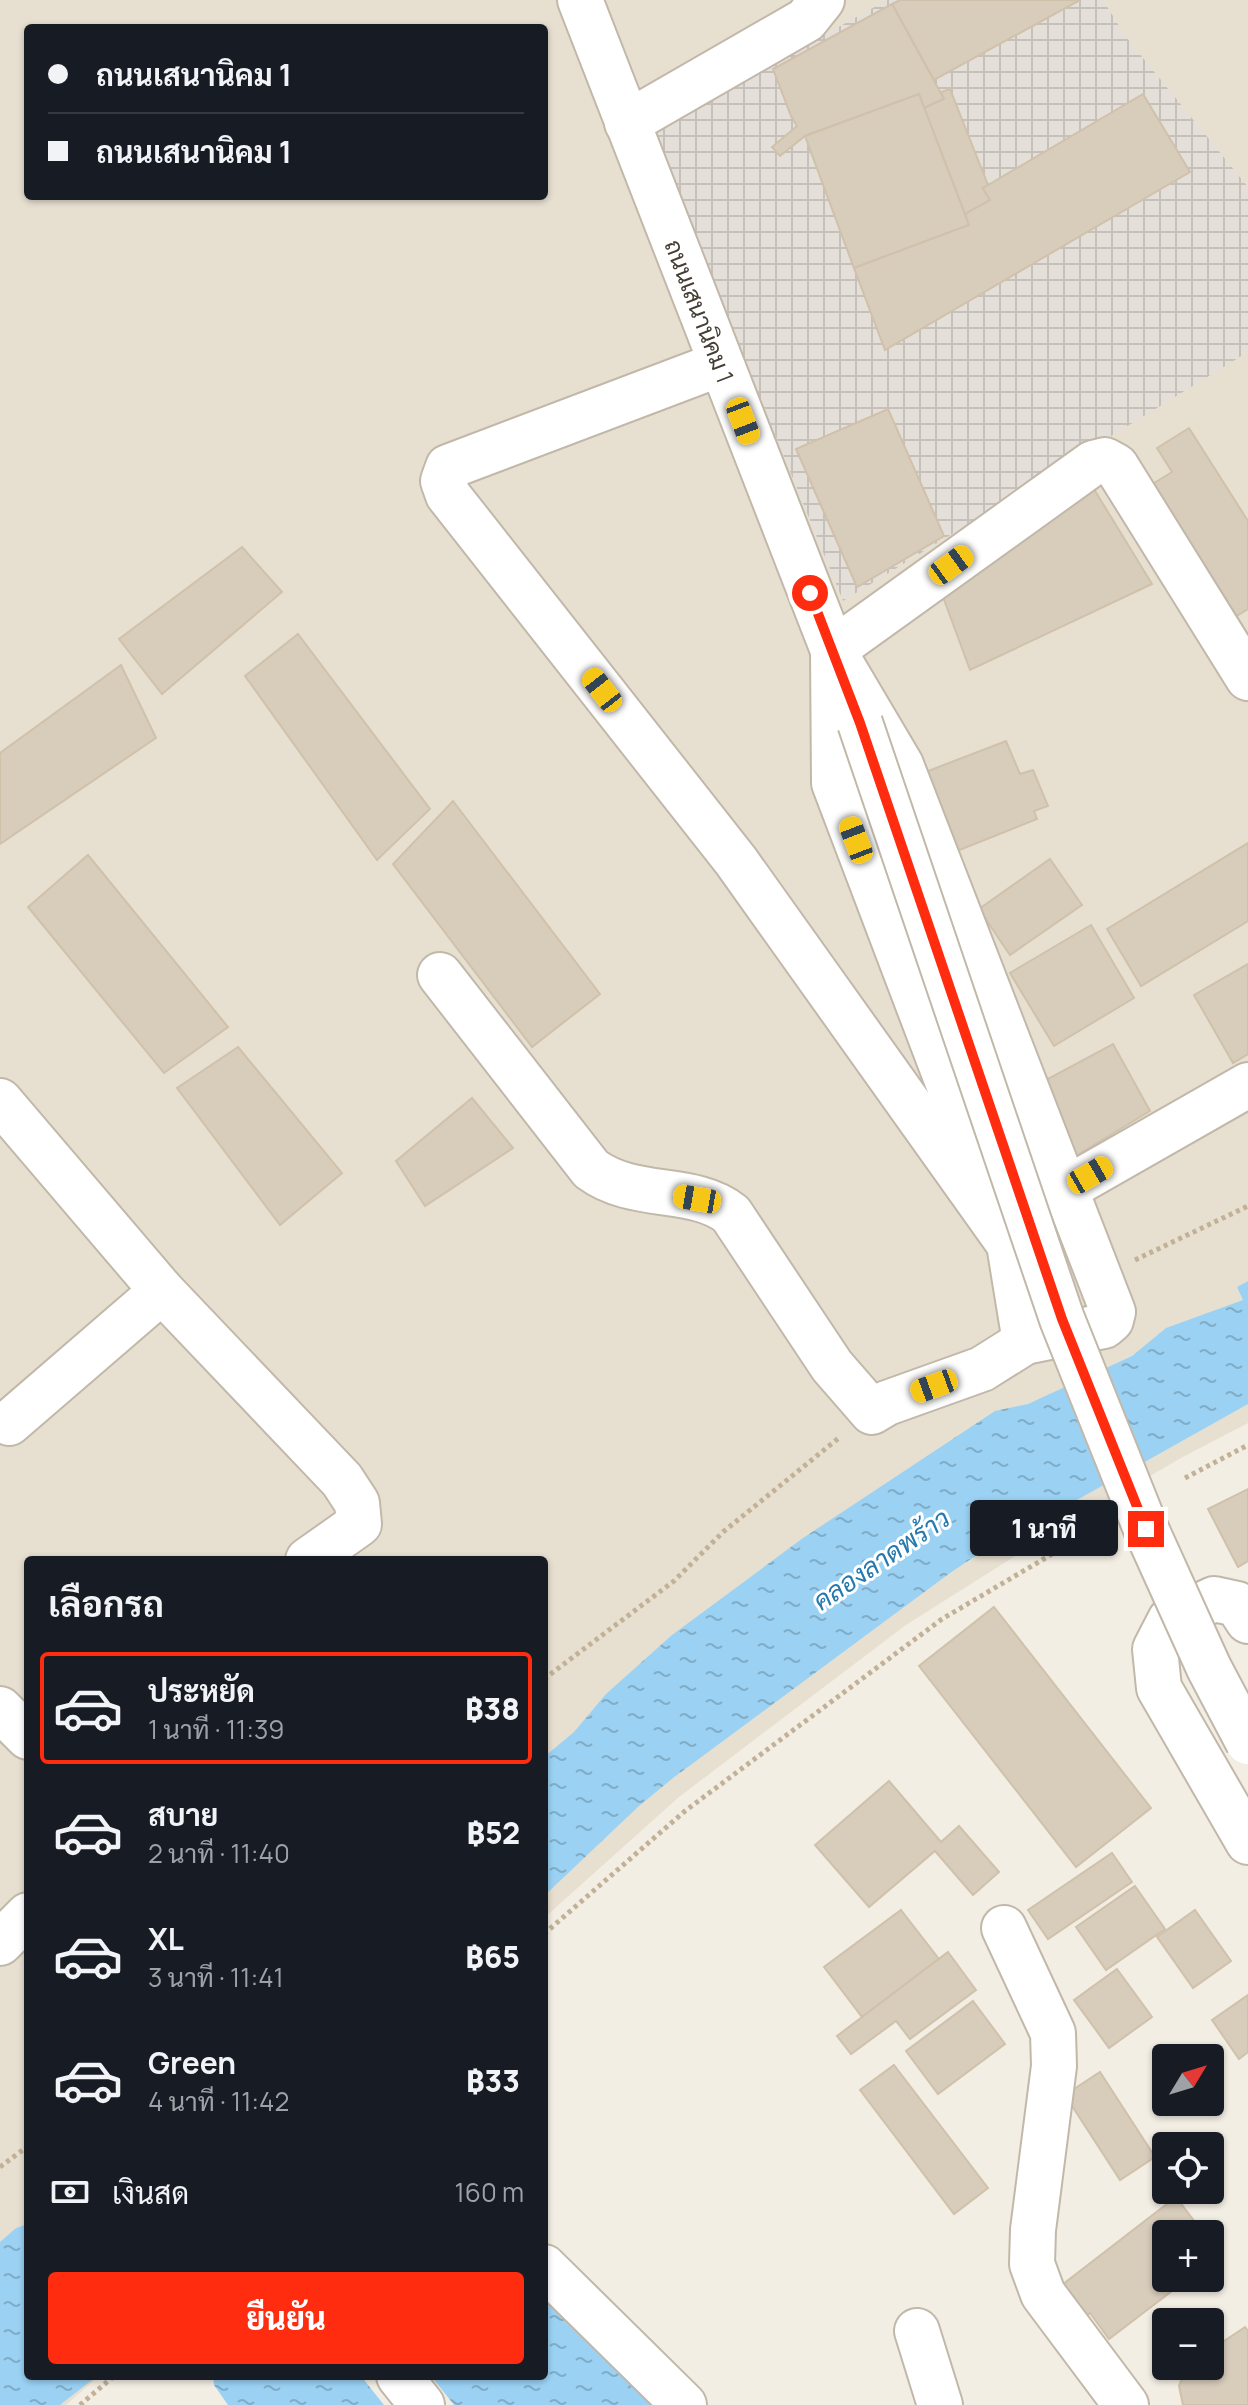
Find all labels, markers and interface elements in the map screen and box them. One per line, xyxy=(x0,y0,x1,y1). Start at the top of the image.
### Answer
text: ถนนเสนานิคม 1 xyxy=(96,54,292,95)
text: ถนนเสนานิคม 1 xyxy=(96,131,292,172)
street label: ถนนเสนานิคม 1 xyxy=(657,234,743,388)
car xyxy=(723,394,763,448)
car xyxy=(925,541,977,589)
route start xyxy=(792,575,828,611)
car xyxy=(578,664,626,716)
car xyxy=(836,813,876,867)
car xyxy=(1063,1153,1117,1197)
car xyxy=(671,1183,723,1215)
car xyxy=(907,1367,961,1405)
water label: คลองลาดพร้าว xyxy=(805,1500,957,1618)
callout: 1 นาที xyxy=(970,1501,1118,1557)
text: 1 นาที xyxy=(1011,1510,1077,1546)
route end xyxy=(1128,1511,1164,1547)
text: เลือกรถ xyxy=(48,1579,164,1628)
text: ประหยัด xyxy=(148,1670,255,1711)
icon: car xyxy=(52,1672,124,1744)
text: ฿38 xyxy=(465,1688,520,1729)
text: 1 นาที · 11:39 xyxy=(148,1711,284,1747)
text: สบาย xyxy=(148,1794,218,1835)
icon: car xyxy=(52,1796,124,1868)
text: ฿52 xyxy=(467,1812,520,1853)
text: 2 นาที · 11:40 xyxy=(148,1835,290,1871)
text: XL xyxy=(148,1918,184,1959)
icon: car xyxy=(52,1920,124,1992)
text: ฿65 xyxy=(465,1936,520,1977)
text: 3 นาที · 11:41 xyxy=(148,1959,284,1995)
text: Green xyxy=(148,2042,236,2083)
icon: car xyxy=(52,2044,124,2116)
north arrow xyxy=(1152,2044,1224,2116)
map controls xyxy=(1152,2044,1224,2380)
text: ฿33 xyxy=(466,2060,520,2101)
text: 4 นาที · 11:42 xyxy=(148,2083,289,2119)
button: locate xyxy=(1152,2132,1224,2204)
icon: cash xyxy=(48,2170,92,2214)
text: เงินสด xyxy=(112,2172,189,2213)
text: 160 m xyxy=(455,2174,524,2210)
button: + xyxy=(1152,2220,1224,2292)
button: ยืนยัน xyxy=(48,2272,524,2364)
button: − xyxy=(1152,2308,1224,2380)

